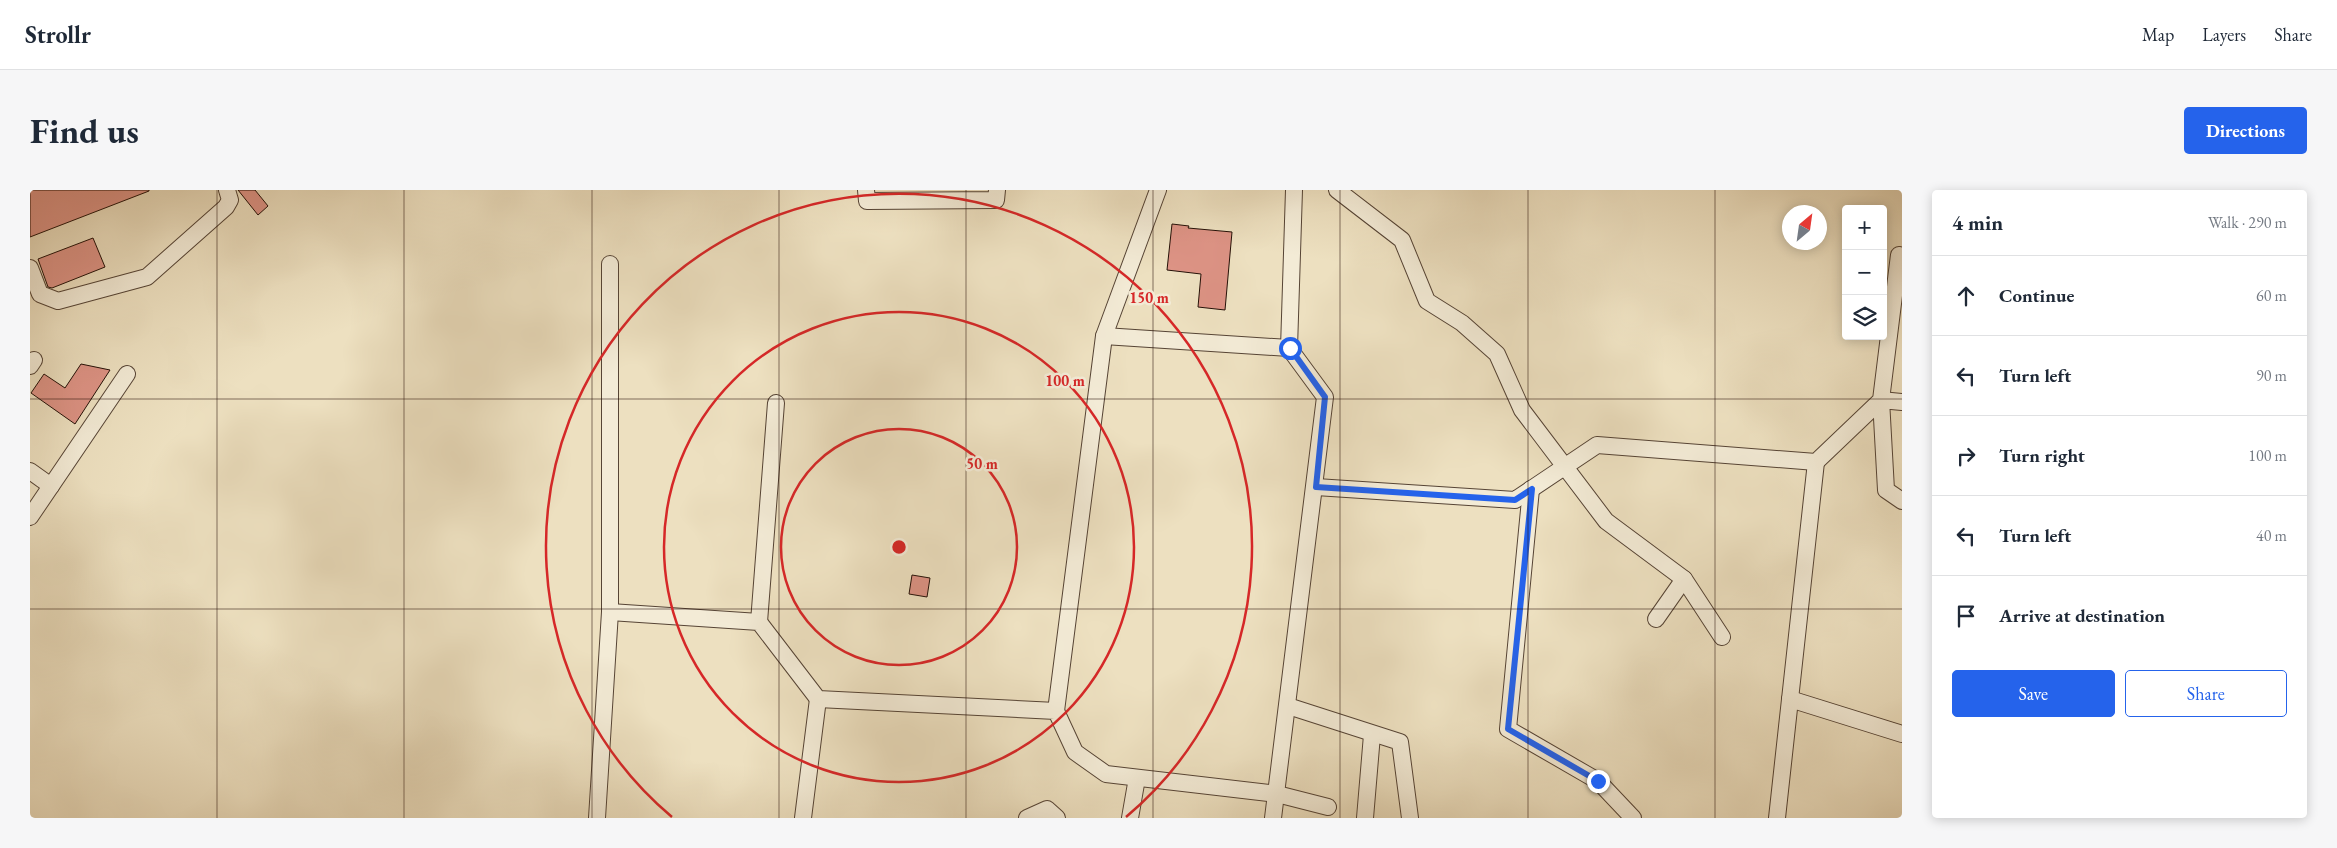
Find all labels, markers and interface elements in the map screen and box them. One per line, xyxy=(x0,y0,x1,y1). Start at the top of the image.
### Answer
text: Strollr xyxy=(25,19,91,50)
text: Map xyxy=(2142,23,2174,46)
text: Layers xyxy=(2202,23,2246,46)
text: Share xyxy=(2274,23,2312,46)
button: Directions xyxy=(2184,107,2307,154)
text: Find us xyxy=(30,108,139,153)
north arrow xyxy=(1782,205,1827,250)
map controls xyxy=(1842,205,1887,340)
button: + xyxy=(1842,205,1887,250)
text: 4 min xyxy=(1952,209,2003,236)
text: Walk · 290 m xyxy=(2208,212,2287,233)
button: − xyxy=(1842,250,1887,295)
icon: ahead xyxy=(1952,282,1980,310)
text: Continue xyxy=(1999,283,2074,308)
text: 60 m xyxy=(2256,285,2287,306)
text: 150 m xyxy=(1129,288,1169,307)
button: layers xyxy=(1842,295,1887,340)
route start xyxy=(1279,337,1302,360)
icon: left xyxy=(1952,362,1980,390)
text: Turn left xyxy=(1999,363,2071,388)
text: 90 m xyxy=(2256,365,2287,386)
text: 100 m xyxy=(1045,371,1085,390)
icon: right xyxy=(1952,442,1980,470)
text: Turn right xyxy=(1999,443,2085,468)
text: 100 m xyxy=(2248,445,2287,466)
text: 50 m xyxy=(966,454,998,473)
icon: left xyxy=(1952,522,1980,550)
text: Turn left xyxy=(1999,523,2071,548)
text: 40 m xyxy=(2256,525,2287,546)
centre of rings xyxy=(890,538,908,556)
icon: arrive xyxy=(1952,602,1980,630)
text: Arrive at destination xyxy=(1999,603,2165,628)
button: Save xyxy=(1952,670,2115,717)
button: Share xyxy=(2125,670,2287,717)
route end xyxy=(1587,770,1610,793)

